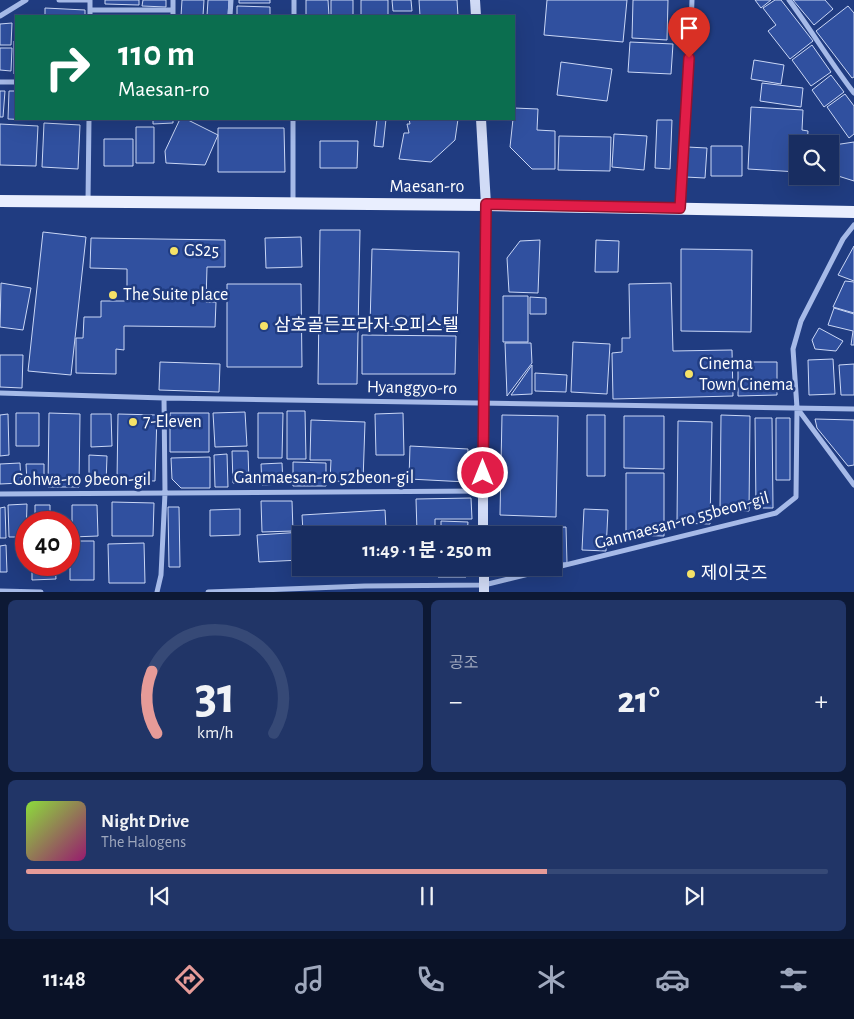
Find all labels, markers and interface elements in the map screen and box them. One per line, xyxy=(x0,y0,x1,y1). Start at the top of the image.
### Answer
pin xyxy=(668,7,710,58)
icon: arrive xyxy=(675,14,703,42)
icon: right xyxy=(35,35,100,100)
text: 110 m xyxy=(118,37,195,72)
text: Maesan-ro xyxy=(118,78,210,100)
map controls xyxy=(789,135,839,185)
button: search xyxy=(789,135,839,185)
street label: Maesan-ro xyxy=(390,178,465,196)
place label: GS25 xyxy=(184,242,219,260)
marker: GS25 xyxy=(168,245,180,257)
place label: The Suite place xyxy=(123,286,228,304)
marker: The Suite place xyxy=(107,289,119,301)
place label: 삼호골든프라자 오피스텔 xyxy=(274,315,459,335)
marker: 삼호골든프라자 오피스텔 xyxy=(258,320,270,332)
place label: Cinema Town Cinema xyxy=(699,355,794,394)
marker: Cinema Town Cinema xyxy=(683,368,695,380)
street label: Hyanggyo-ro xyxy=(367,378,458,398)
place label: 7-Eleven xyxy=(143,413,202,431)
marker: 7-Eleven xyxy=(127,416,139,428)
position arrow xyxy=(456,446,508,498)
street label: Ganmaesan-ro 52beon-gil xyxy=(234,469,414,487)
street label: Gohwa-ro 9beon-gil xyxy=(13,471,151,489)
street label: Ganmaesan-ro 55beon-gil xyxy=(593,489,771,553)
speed limit sign: 40 xyxy=(15,511,80,576)
text: 11:49 · 1 분 · 250 m xyxy=(362,541,492,560)
place label: 제이굿즈 xyxy=(701,563,767,583)
marker: 제이굿즈 xyxy=(685,568,697,580)
text: 공조 xyxy=(449,655,478,671)
text: 31 xyxy=(195,670,236,722)
text: 21° xyxy=(617,682,660,720)
text: − xyxy=(449,688,462,716)
text: + xyxy=(815,688,828,716)
text: km/h xyxy=(197,724,234,742)
text: Night Drive xyxy=(101,812,189,831)
text: The Halogens xyxy=(101,834,186,850)
icon: previous xyxy=(146,882,174,910)
icon: pause xyxy=(413,882,441,910)
icon: next xyxy=(680,882,708,910)
icon: directions xyxy=(172,962,207,997)
icon: music xyxy=(292,962,327,997)
icon: phone xyxy=(413,962,448,997)
icon: climate xyxy=(534,962,569,997)
icon: car xyxy=(655,962,690,997)
icon: filters xyxy=(776,962,811,997)
text: 11:48 xyxy=(43,968,86,990)

